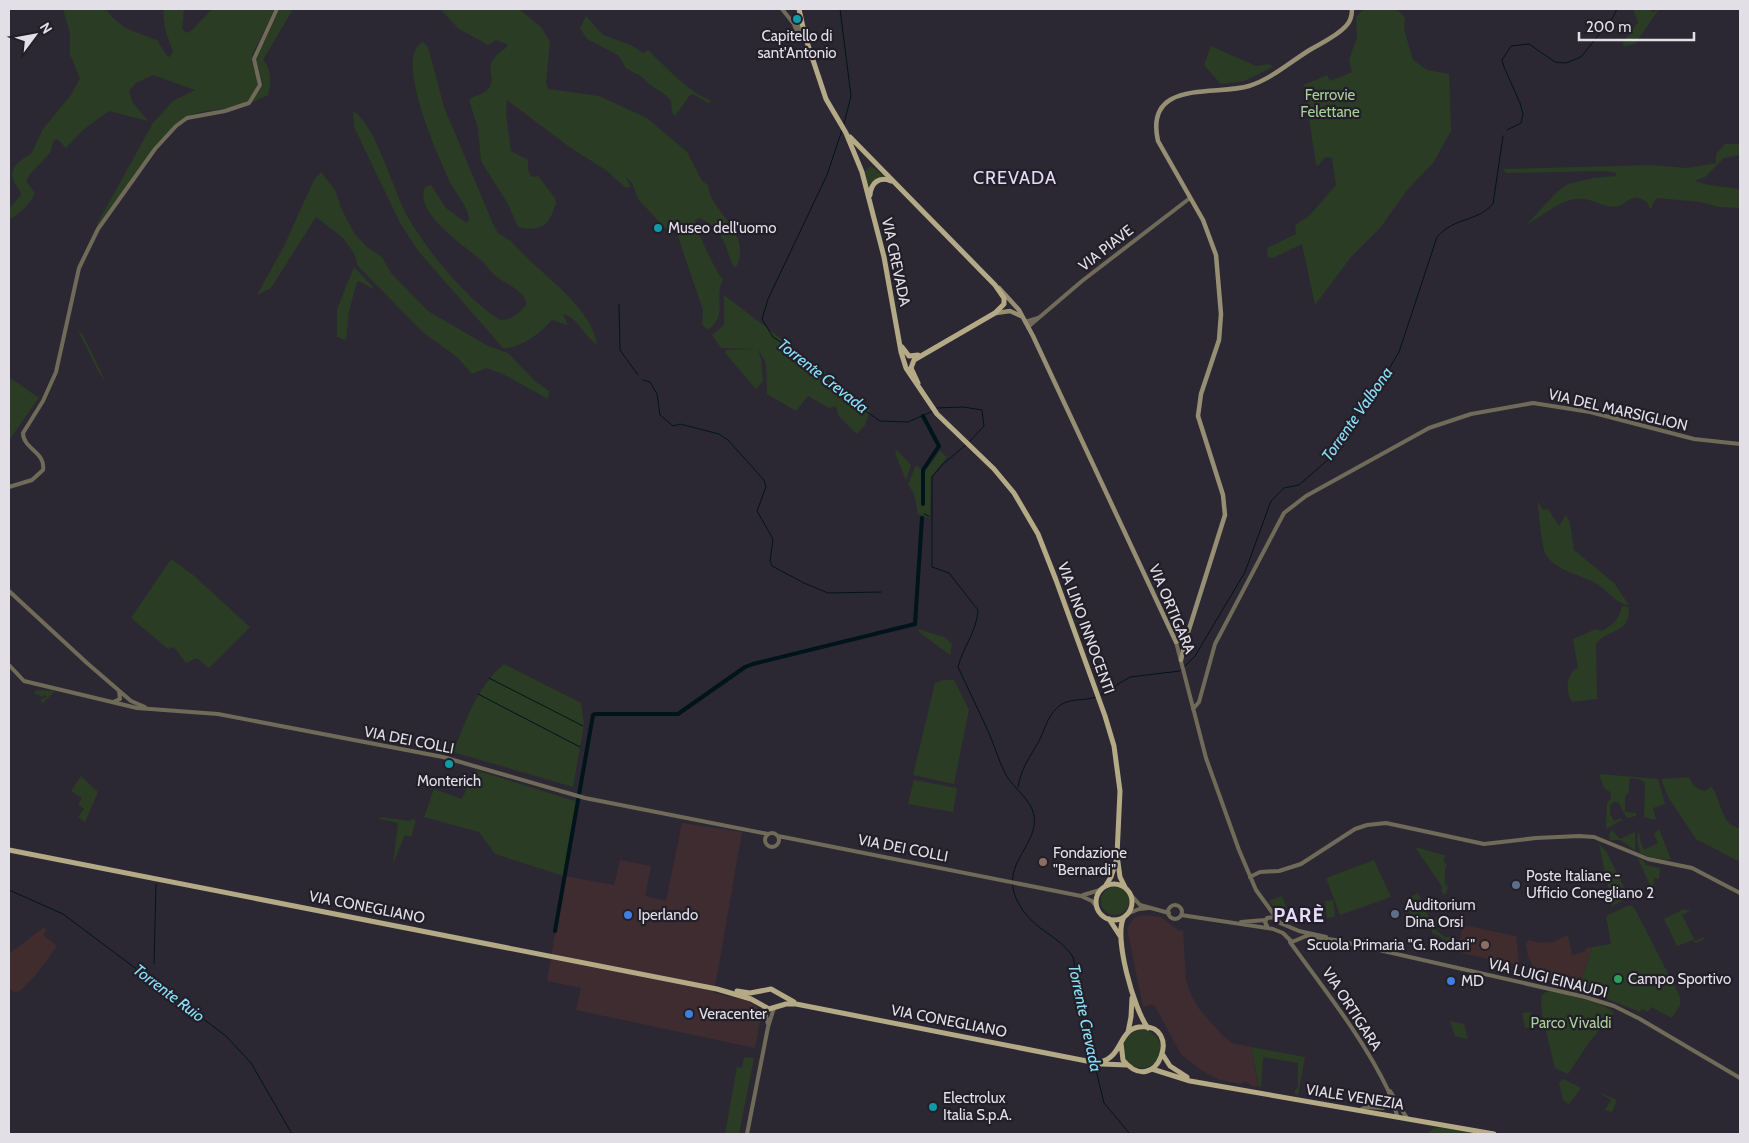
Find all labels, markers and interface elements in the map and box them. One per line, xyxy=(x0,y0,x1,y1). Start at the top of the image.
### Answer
north arrow xyxy=(10,10,60,60)
scale bar xyxy=(1579,10,1694,42)
marker: Capitello di sant'Antonio xyxy=(791,13,803,25)
text: 200 m xyxy=(1586,18,1631,36)
text: N xyxy=(36,19,56,37)
place label: Capitello di sant'Antonio xyxy=(757,27,837,62)
park label: Ferrovie Felettane xyxy=(1300,86,1360,121)
district label: CREVADA xyxy=(973,167,1057,189)
street label: VIA CREVADA xyxy=(878,216,914,309)
place label: Museo dell'uomo xyxy=(668,219,776,237)
street label: VIA PIAVE xyxy=(1075,221,1137,275)
marker: Museo dell'uomo xyxy=(652,222,664,234)
water label: Torrente Crevada xyxy=(774,335,872,417)
water label: Torrente Valbona xyxy=(1318,363,1396,465)
street label: VIA DEL MARSIGLION xyxy=(1547,385,1689,435)
street label: VIA LINO INNOCENTI xyxy=(1054,560,1118,696)
street label: VIA ORTIGARA xyxy=(1145,562,1199,657)
street label: VIA DEI COLLI xyxy=(362,722,456,758)
marker: Monterich xyxy=(443,758,455,770)
place label: Monterich xyxy=(417,772,481,790)
street label: VIA DEI COLLI xyxy=(856,830,950,866)
place label: Fondazione "Bernardi" xyxy=(1053,844,1127,879)
marker: Fondazione "Bernardi" xyxy=(1037,856,1049,868)
place label: Poste Italiane - Ufficio Conegliano 2 xyxy=(1526,867,1654,902)
marker: Poste Italiane - Ufficio Conegliano 2 xyxy=(1510,879,1522,891)
street label: VIA CONEGLIANO xyxy=(308,887,426,927)
place label: Auditorium Dina Orsi xyxy=(1405,896,1476,931)
district label: PARÈ xyxy=(1273,903,1325,927)
place label: Iperlando xyxy=(638,906,698,924)
marker: Auditorium Dina Orsi xyxy=(1389,908,1401,920)
marker: Iperlando xyxy=(622,909,634,921)
place label: Scuola Primaria "G. Rodari" xyxy=(1307,936,1475,954)
marker: Scuola Primaria "G. Rodari" xyxy=(1479,939,1491,951)
street label: VIA LUIGI EINAUDI xyxy=(1487,954,1609,1002)
water label: Torrente Ruio xyxy=(130,960,208,1026)
water label: Torrente Crevada xyxy=(1064,962,1106,1074)
street label: VIA ORTIGARA xyxy=(1318,964,1386,1055)
place label: Campo Sportivo xyxy=(1628,970,1731,988)
place label: MD xyxy=(1461,972,1484,990)
marker: Campo Sportivo xyxy=(1612,973,1624,985)
marker: MD xyxy=(1445,975,1457,987)
street label: VIA CONEGLIANO xyxy=(890,1001,1008,1041)
place label: Veracenter xyxy=(699,1005,767,1023)
marker: Veracenter xyxy=(683,1008,695,1020)
park label: Parco Vivaldi xyxy=(1531,1014,1611,1032)
street label: VIALE VENEZIA xyxy=(1305,1080,1406,1114)
place label: Electrolux Italia S.p.A. xyxy=(943,1089,1012,1124)
marker: Electrolux Italia S.p.A. xyxy=(927,1101,939,1113)

